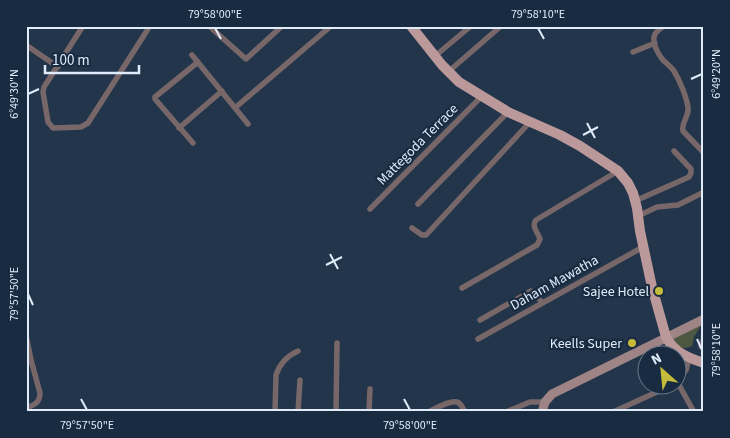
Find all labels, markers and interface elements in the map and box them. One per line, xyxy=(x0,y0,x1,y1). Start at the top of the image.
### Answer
text: 79°58'00"E xyxy=(188,6,242,23)
text: 79°58'10"E xyxy=(511,6,565,23)
scale bar xyxy=(45,42,139,74)
text: 6°49'20"N xyxy=(708,49,725,99)
text: 100 m xyxy=(52,50,90,71)
text: 6°49'30"N xyxy=(6,69,23,119)
street label: Mattegoda Terrace xyxy=(372,99,463,190)
street label: Daham Mawatha xyxy=(507,250,602,315)
text: 79°57'50"E xyxy=(6,267,23,321)
place label: Sajee Hotel xyxy=(583,282,649,302)
marker: Sajee Hotel xyxy=(653,285,665,297)
text: 79°58'10"E xyxy=(708,323,725,377)
place label: Keells Super xyxy=(550,334,622,354)
marker: Keells Super xyxy=(626,337,638,349)
north arrow xyxy=(638,346,688,396)
text: N xyxy=(648,348,665,370)
text: 79°57'50"E xyxy=(60,417,114,434)
text: 79°58'00"E xyxy=(383,417,437,434)

